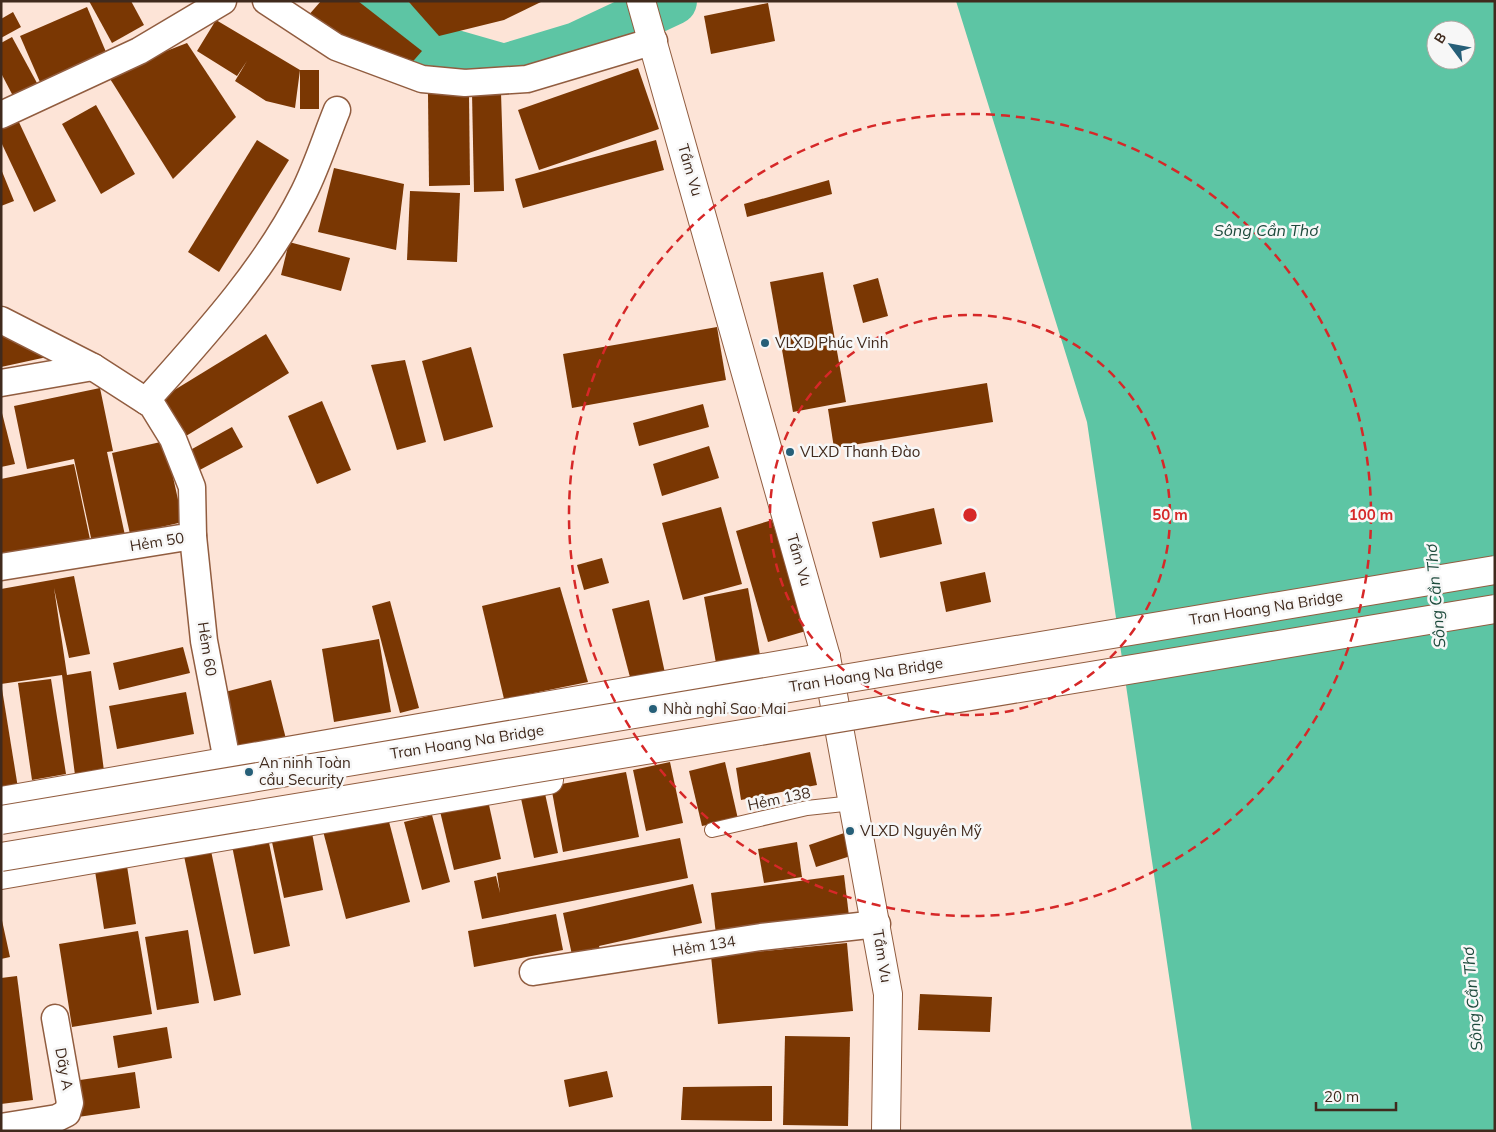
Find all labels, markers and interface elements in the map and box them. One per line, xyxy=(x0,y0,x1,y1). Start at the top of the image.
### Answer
north arrow xyxy=(1426,20,1476,70)
text: B xyxy=(1430,29,1450,47)
street label: Tầm Vu xyxy=(674,142,707,198)
water label: Sông Cần Thơ xyxy=(1214,220,1319,240)
place label: VLXD Phúc Vinh xyxy=(775,333,888,352)
marker: VLXD Phúc Vinh xyxy=(759,337,771,349)
place label: VLXD Thanh Đào xyxy=(800,442,920,461)
marker: VLXD Thanh Đào xyxy=(784,446,796,458)
text: 50 m xyxy=(1152,505,1188,524)
text: 100 m xyxy=(1349,505,1393,524)
centre of rings xyxy=(961,506,979,524)
street label: Hẻm 50 xyxy=(128,528,185,555)
street label: Tầm Vu xyxy=(783,532,816,588)
water label: Sông Cần Thơ xyxy=(1420,542,1450,649)
street label: Tran Hoang Na Bridge xyxy=(1188,586,1344,629)
street label: Hẻm 60 xyxy=(194,620,221,677)
street label: Tran Hoang Na Bridge xyxy=(788,653,944,696)
place label: Nhà nghỉ Sao Mai xyxy=(663,699,786,718)
marker: Nhà nghỉ Sao Mai xyxy=(647,703,659,715)
street label: Tran Hoang Na Bridge xyxy=(389,720,545,763)
place label: An ninh Toàn cầu Security xyxy=(259,753,351,789)
marker: An ninh Toàn cầu Security xyxy=(243,766,255,778)
street label: Hẻm 138 xyxy=(746,783,812,814)
place label: VLXD Nguyên Mỹ xyxy=(860,821,982,840)
marker: VLXD Nguyên Mỹ xyxy=(844,825,856,837)
street label: Tầm Vu xyxy=(869,928,896,984)
street label: Hẻm 134 xyxy=(671,931,737,960)
water label: Sông Cần Thơ xyxy=(1457,945,1487,1052)
street label: Dãy A xyxy=(51,1046,78,1092)
scale bar xyxy=(1316,1080,1396,1112)
text: 20 m xyxy=(1324,1087,1359,1106)

